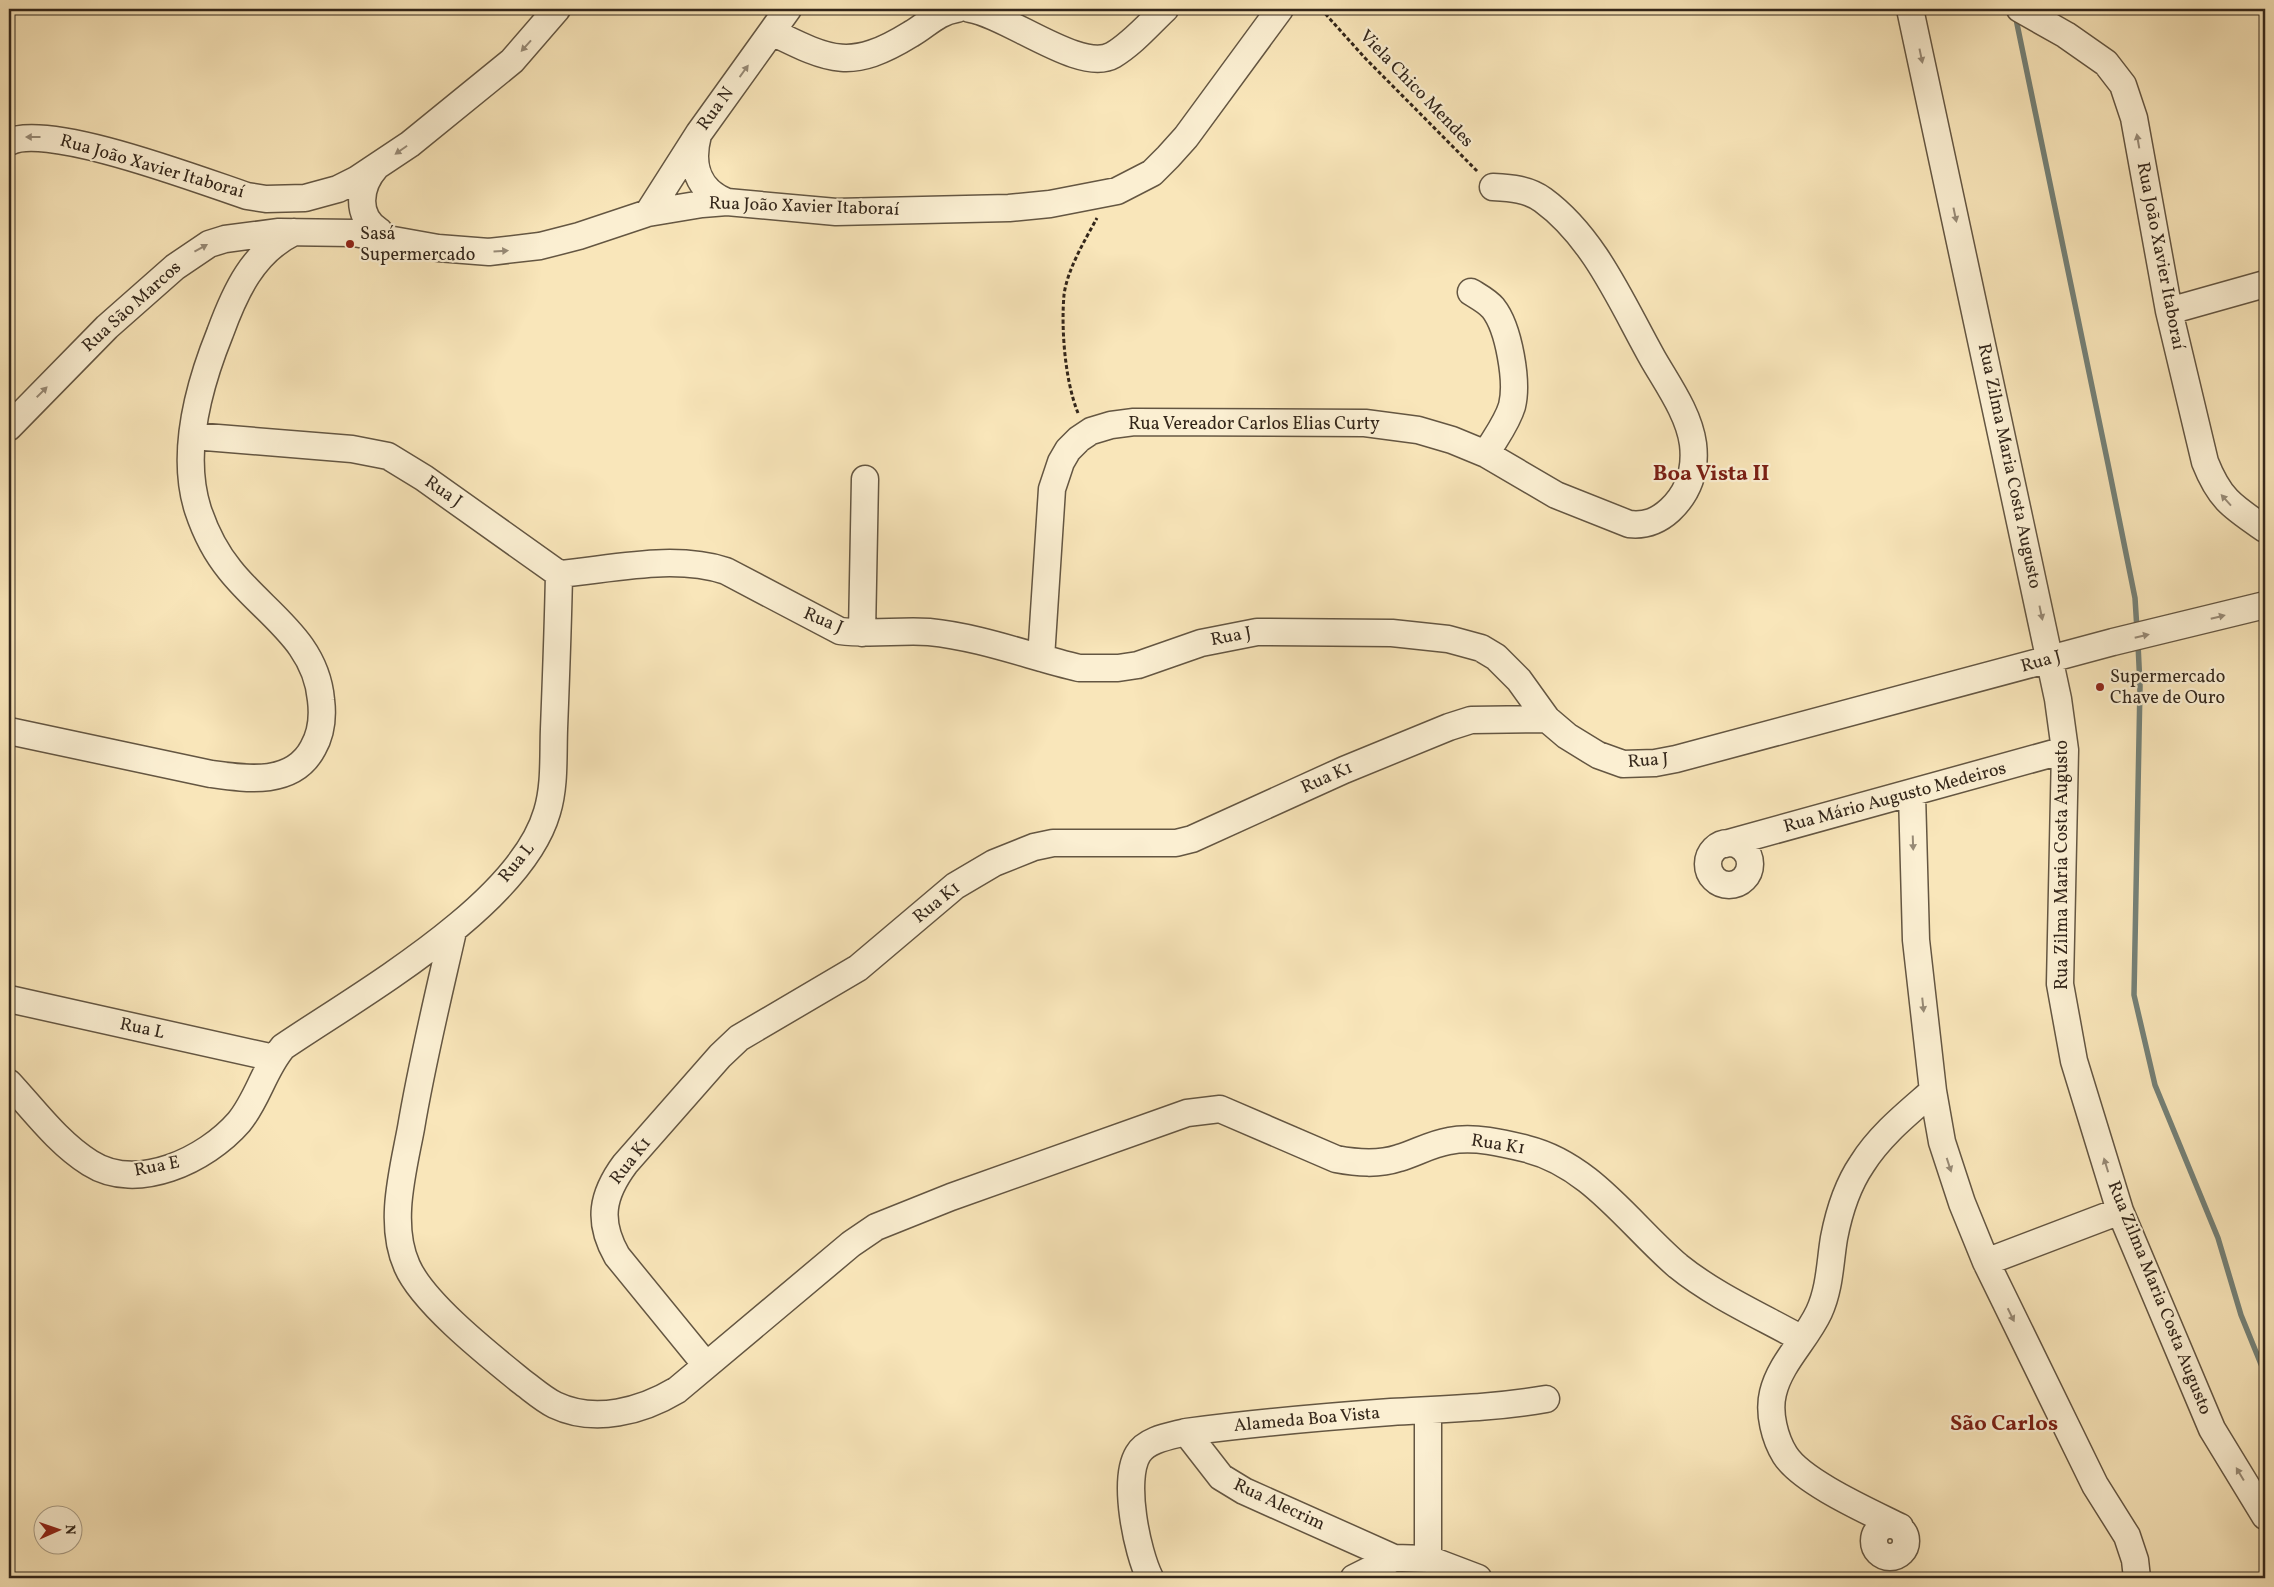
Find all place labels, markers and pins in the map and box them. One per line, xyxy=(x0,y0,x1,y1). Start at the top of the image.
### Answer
place label: Sasá Supermercado xyxy=(360,222,475,268)
marker: Sasá Supermercado xyxy=(344,238,356,250)
place label: Supermercado Chave de Ouro xyxy=(2110,665,2225,711)
marker: Supermercado Chave de Ouro xyxy=(2094,681,2106,693)

